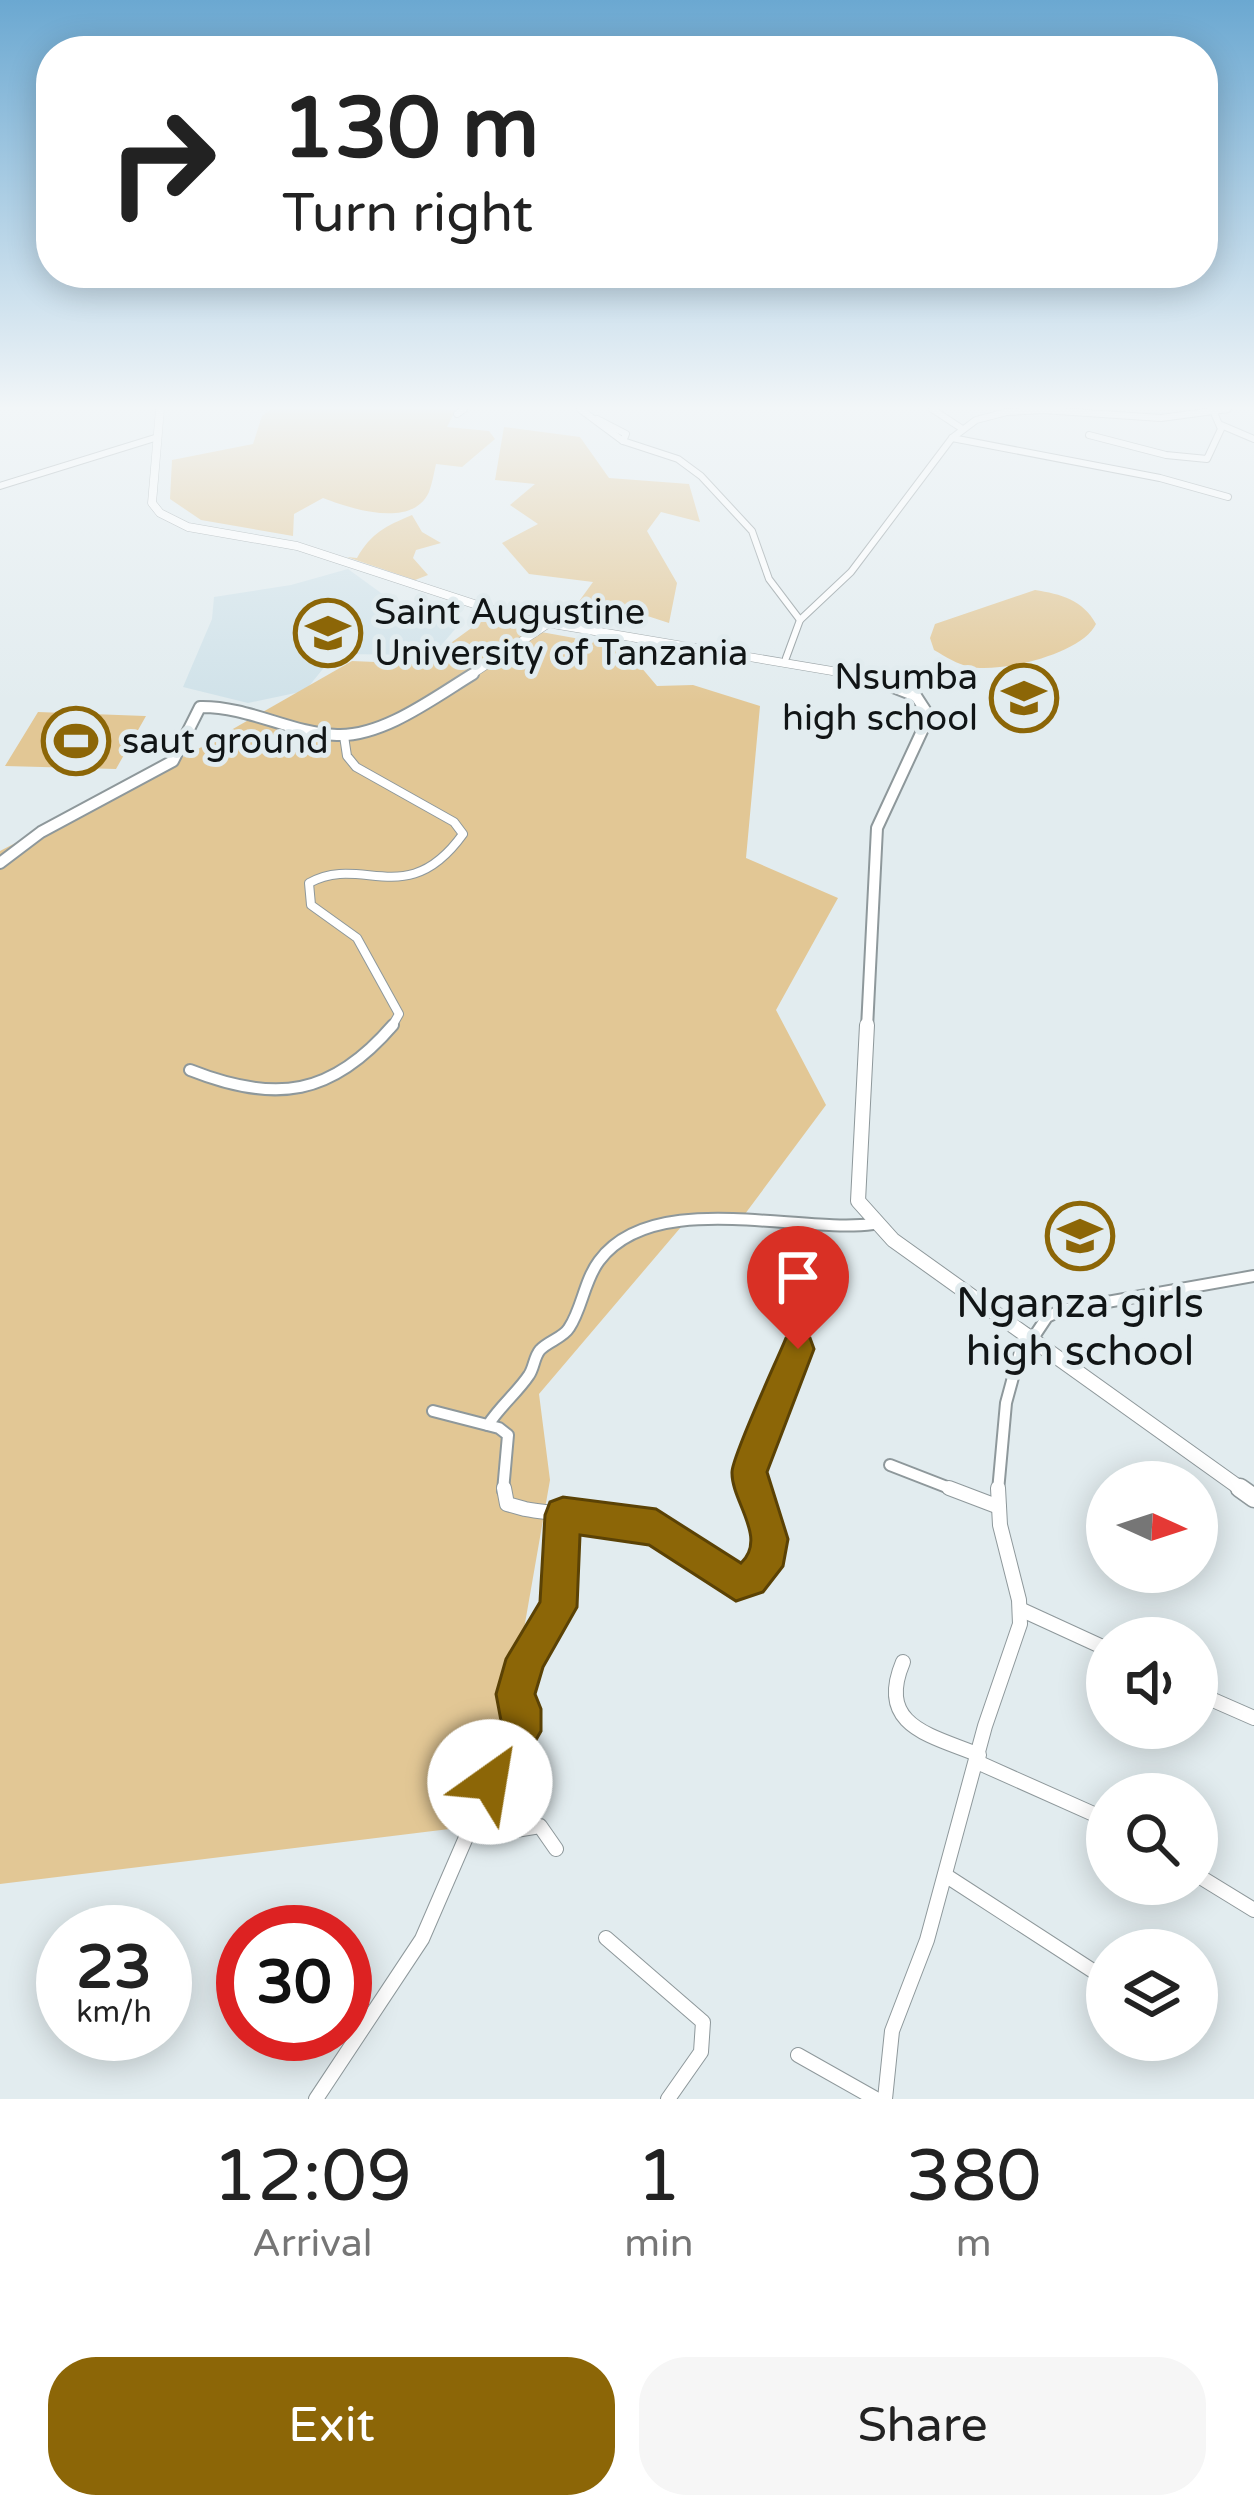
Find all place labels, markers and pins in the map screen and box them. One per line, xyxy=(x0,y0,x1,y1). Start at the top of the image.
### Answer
place label: Saint Augustine University of Tanzania xyxy=(374,591,748,675)
school or university icon: Saint Augustine University of Tanzania xyxy=(293,598,363,668)
place label: Nsumba high school xyxy=(782,656,978,740)
school or university icon: Nsumba high school xyxy=(989,663,1059,733)
sports icon: saut ground xyxy=(41,706,111,776)
place label: saut ground xyxy=(122,720,329,763)
school or university icon: Nganza girls high school xyxy=(1045,1201,1115,1271)
pin xyxy=(747,1226,849,1349)
place label: Nganza girls high school xyxy=(956,1278,1204,1377)

